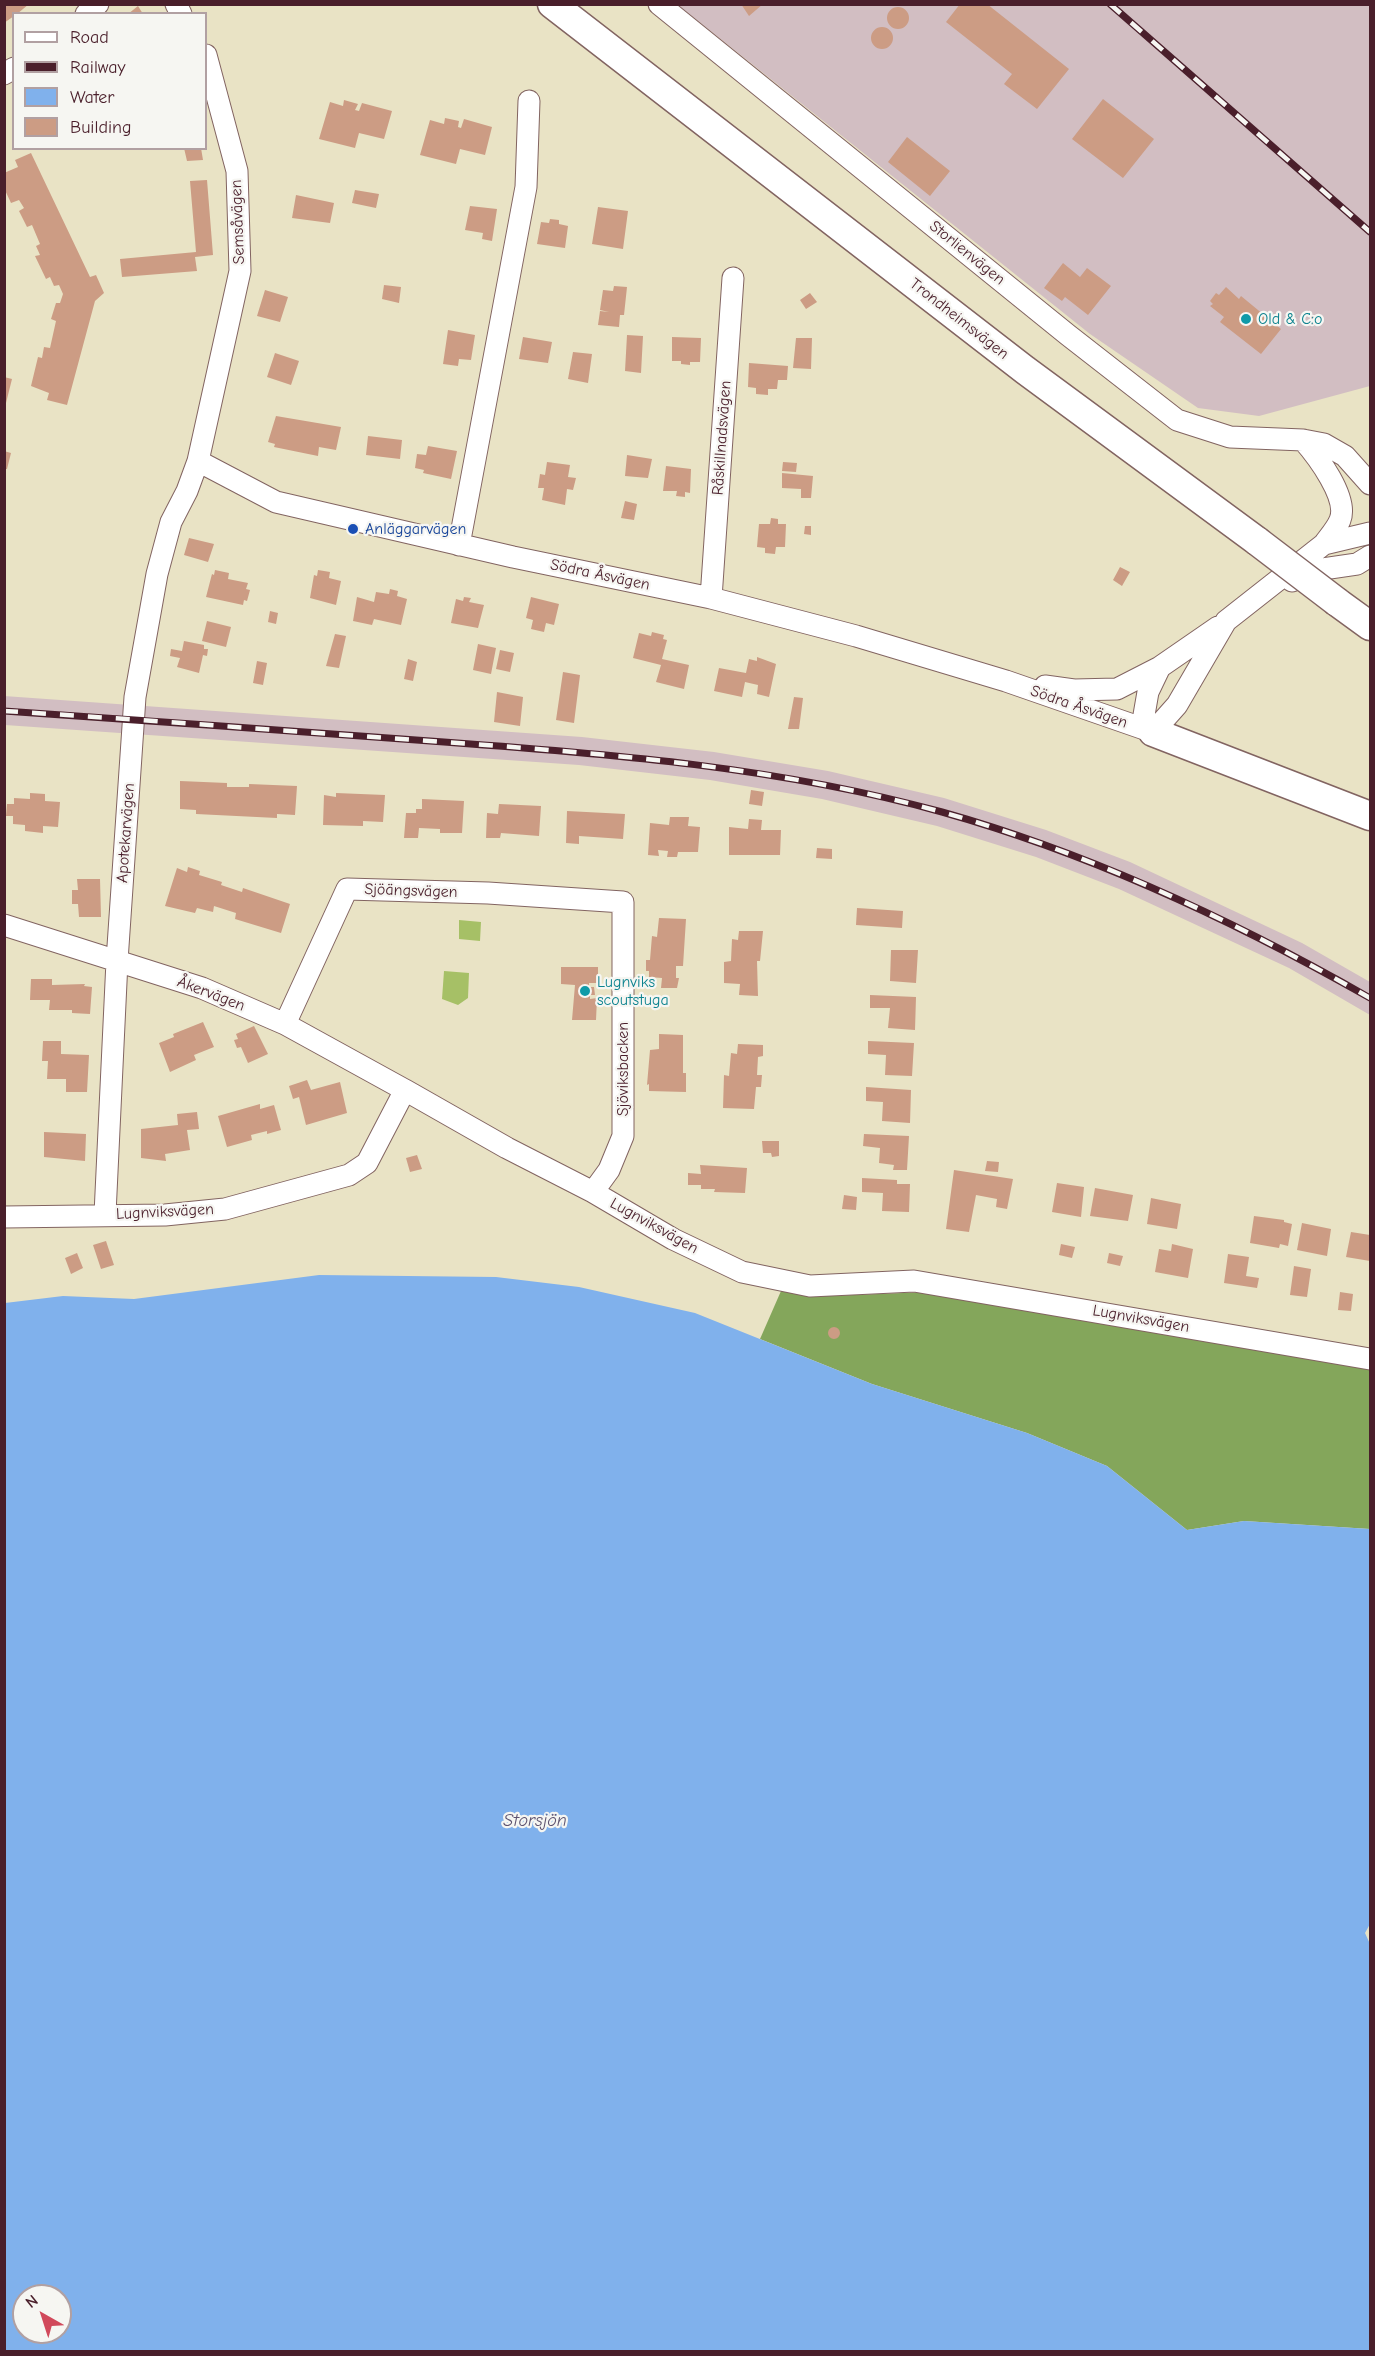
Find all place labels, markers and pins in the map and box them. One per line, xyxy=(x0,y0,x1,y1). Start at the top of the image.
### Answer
place label: Old & C:o xyxy=(1258,309,1322,329)
marker: Old & C:o xyxy=(1239,312,1253,326)
place label: Anläggarvägen xyxy=(365,519,466,539)
marker: Anläggarvägen xyxy=(346,522,360,536)
place label: Lugnviks scoutstuga xyxy=(597,972,669,1010)
marker: Lugnviks scoutstuga xyxy=(578,984,592,998)

